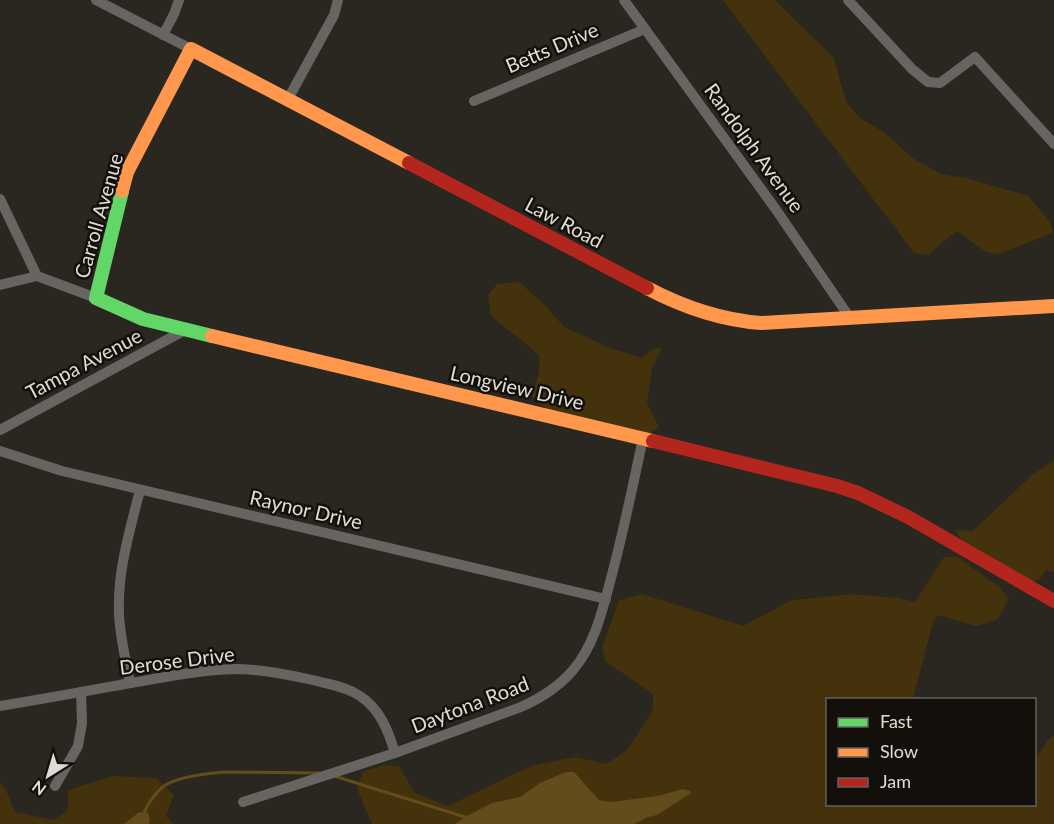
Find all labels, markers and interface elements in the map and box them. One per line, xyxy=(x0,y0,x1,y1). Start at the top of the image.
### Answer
street label: Betts Drive xyxy=(502,17,602,77)
street label: Randolph Avenue xyxy=(700,78,810,217)
street label: Carroll Avenue xyxy=(69,150,127,281)
street label: Law Road xyxy=(521,192,608,253)
street label: Tampa Avenue xyxy=(22,323,146,404)
street label: Longview Drive xyxy=(448,360,586,414)
street label: Raynor Drive xyxy=(248,484,365,534)
street label: Derose Drive xyxy=(118,641,236,679)
street label: Daytona Road xyxy=(407,671,532,737)
legend xyxy=(826,698,1036,806)
text: Fast xyxy=(880,710,913,732)
text: Slow xyxy=(880,740,918,762)
north arrow xyxy=(18,746,78,806)
text: Jam xyxy=(880,770,911,792)
text: N xyxy=(28,777,49,800)

